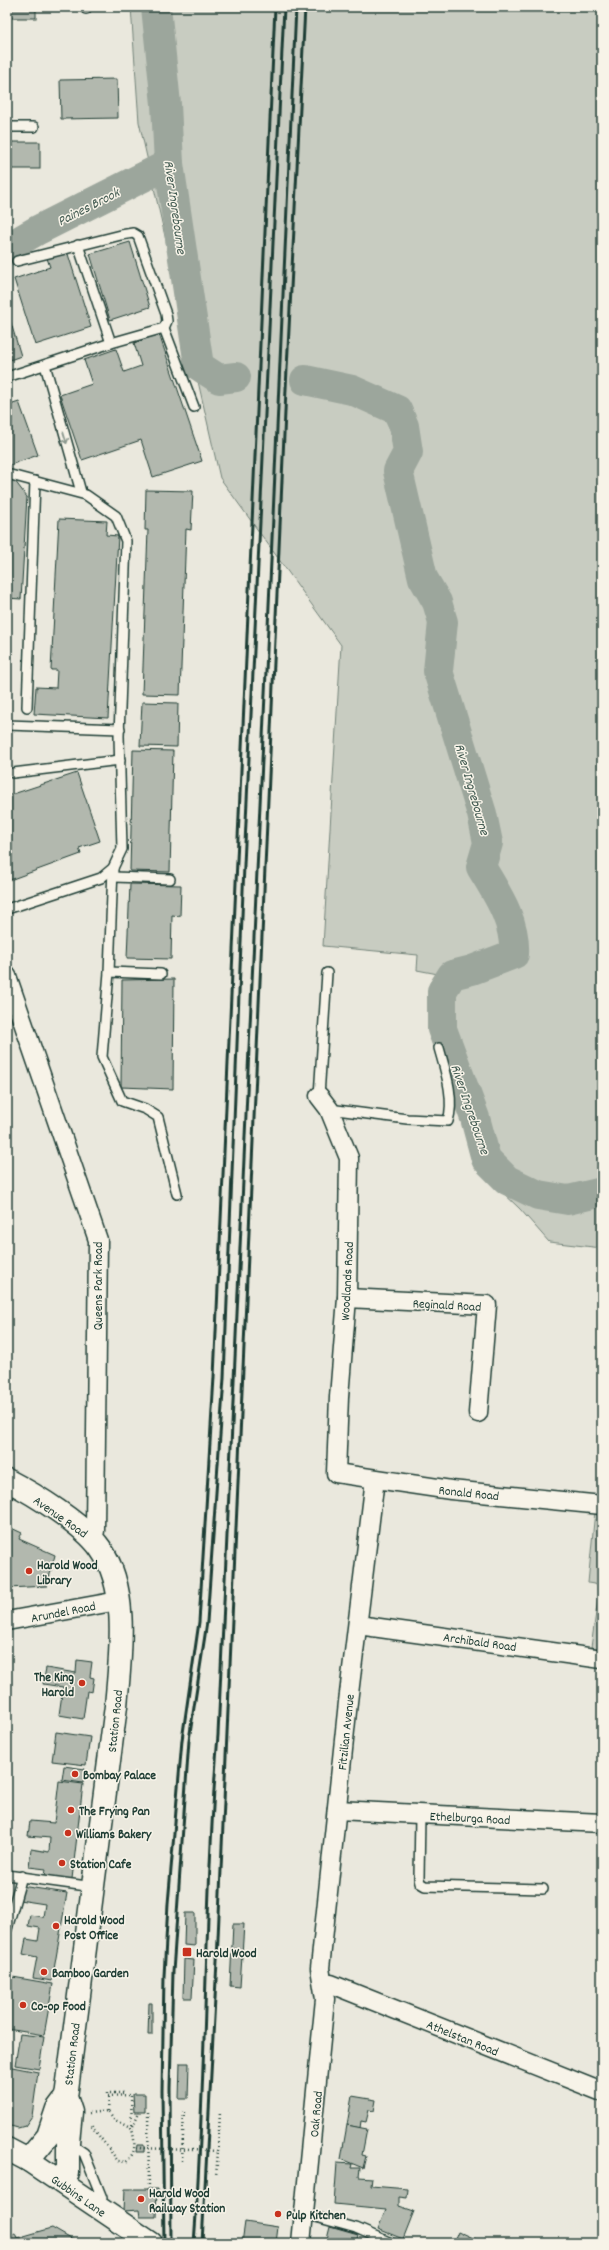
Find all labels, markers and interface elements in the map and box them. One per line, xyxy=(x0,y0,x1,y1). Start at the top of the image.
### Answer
water label: River Ingrebourne xyxy=(158,159,191,256)
water label: Paines Brook xyxy=(54,183,125,232)
one-way arrow xyxy=(62,431,69,444)
water label: River Ingrebourne xyxy=(448,742,494,838)
water label: River Ingrebourne xyxy=(444,1062,494,1158)
street label: Woodlands Road xyxy=(337,1241,360,1321)
street label: Queens Park Road xyxy=(90,1242,109,1330)
street label: Reginald Road xyxy=(412,1295,482,1318)
street label: Ronald Road xyxy=(438,1482,500,1507)
street label: Avenue Road xyxy=(28,1492,91,1544)
place label: Harold Wood Library xyxy=(37,1557,98,1591)
marker: Harold Wood Library xyxy=(24,1566,34,1576)
street label: Arundel Road xyxy=(29,1598,98,1629)
street label: Archibald Road xyxy=(442,1629,517,1658)
place label: The King Harold xyxy=(34,1669,74,1703)
marker: The King Harold xyxy=(77,1678,87,1688)
street label: Station Road xyxy=(104,1689,129,1754)
street label: Fitzilian Avenue xyxy=(334,1693,361,1771)
place label: Bombay Palace xyxy=(83,1767,156,1786)
marker: Bombay Palace xyxy=(70,1769,80,1779)
place label: The Frying Pan xyxy=(79,1803,150,1822)
marker: The Frying Pan xyxy=(66,1805,76,1815)
street label: Ethelburga Road xyxy=(429,1808,511,1831)
place label: Williams Bakery xyxy=(76,1826,152,1845)
marker: Williams Bakery xyxy=(63,1828,73,1838)
place label: Station Cafe xyxy=(70,1856,132,1875)
marker: Station Cafe xyxy=(57,1858,67,1868)
place label: Harold Wood Post Office xyxy=(64,1912,125,1946)
marker: Harold Wood Post Office xyxy=(51,1921,61,1931)
place label: Harold Wood xyxy=(196,1945,257,1964)
marker: Harold Wood xyxy=(181,1946,193,1958)
place label: Bamboo Garden xyxy=(52,1965,129,1984)
marker: Bamboo Garden xyxy=(39,1967,49,1977)
place label: Co-op Food xyxy=(31,1998,86,2017)
marker: Co-op Food xyxy=(18,2000,28,2010)
street label: Athelstan Road xyxy=(423,2016,501,2062)
street label: Station Road xyxy=(60,2022,87,2087)
street label: Oak Road xyxy=(306,2090,329,2138)
street label: Gubbins Lane xyxy=(46,2171,109,2223)
place label: Harold Wood Railway Station xyxy=(149,2185,225,2219)
marker: Harold Wood Railway Station xyxy=(136,2194,146,2204)
place label: Pulp Kitchen xyxy=(286,2207,346,2226)
marker: Pulp Kitchen xyxy=(273,2209,283,2219)

